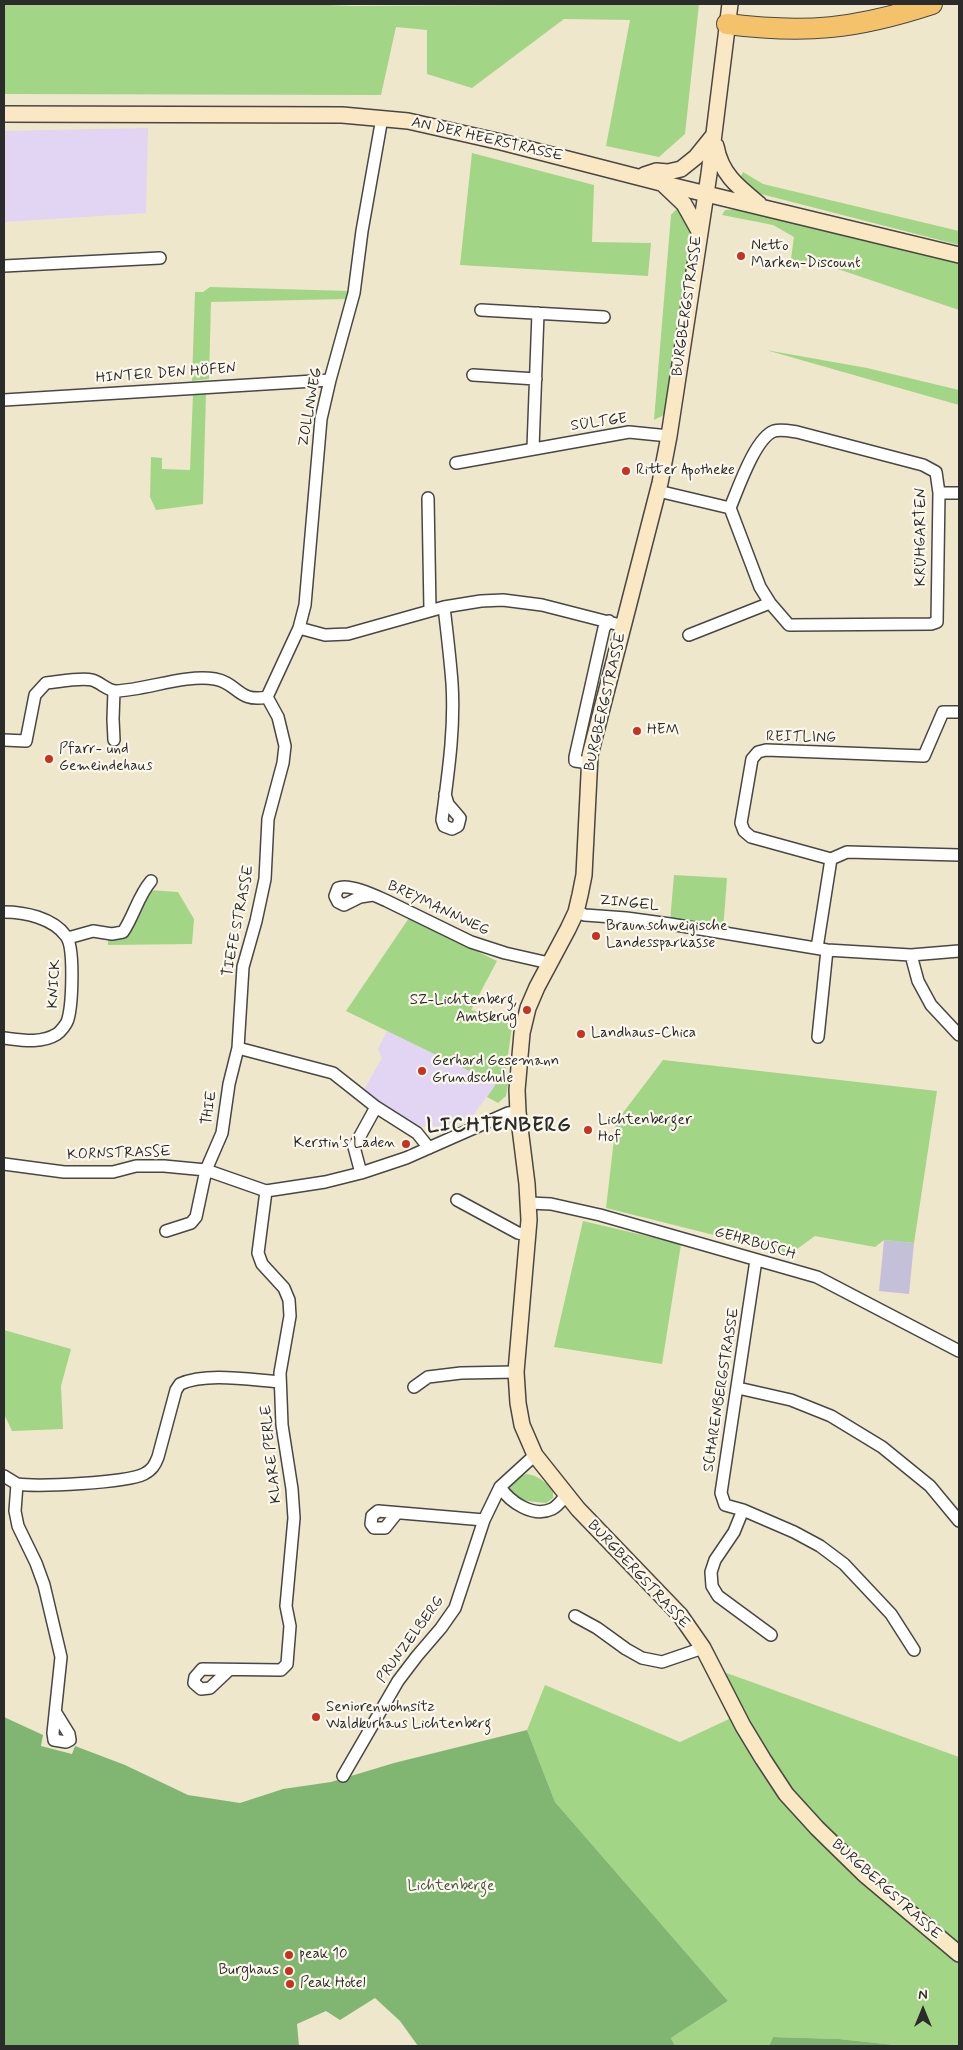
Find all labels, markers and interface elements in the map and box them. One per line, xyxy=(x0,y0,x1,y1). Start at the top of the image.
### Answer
street label: AN DER HEERSTRASSE xyxy=(409,114,565,166)
street label: BURGBERGSTRASSE xyxy=(669,235,707,377)
place label: Netto Marken-Discount xyxy=(751,238,861,273)
marker: Netto Marken-Discount xyxy=(735,250,747,262)
street label: HINTER DEN HÖFEN xyxy=(95,360,237,388)
street label: ZOLLNWEG xyxy=(295,366,327,448)
street label: SÜLTGE xyxy=(570,410,628,436)
place label: Ritter Apotheke xyxy=(636,462,735,480)
marker: Ritter Apotheke xyxy=(620,465,632,477)
street label: KRÜHGARTEN xyxy=(913,488,931,586)
street label: BURGBERGSTRASSE xyxy=(581,631,631,773)
place label: HEM xyxy=(647,722,680,740)
marker: HEM xyxy=(631,725,643,737)
street label: REITLING xyxy=(766,728,836,748)
place label: Pfarr- und Gemeindehaus xyxy=(59,741,153,776)
marker: Pfarr- und Gemeindehaus xyxy=(43,753,55,765)
street label: TIEFE STRASSE xyxy=(219,864,259,978)
street label: BREYMANNWEG xyxy=(384,878,492,940)
street label: ZINGEL xyxy=(598,892,660,916)
place label: Braunschweigische Landessparkasse xyxy=(606,918,727,953)
marker: Braunschweigische Landessparkasse xyxy=(590,930,602,942)
street label: KNICK xyxy=(45,959,65,1009)
place label: SZ-Lichtenberg, Amtskrug xyxy=(410,992,517,1027)
marker: SZ-Lichtenberg, Amtskrug xyxy=(521,1004,533,1016)
place label: Landhaus-Chica xyxy=(591,1025,696,1043)
marker: Landhaus-Chica xyxy=(575,1028,587,1040)
place label: Gerhard Gesemann Grundschule xyxy=(432,1053,559,1088)
marker: Gerhard Gesemann Grundschule xyxy=(416,1065,428,1077)
street label: THIE xyxy=(198,1089,222,1127)
place label: Lichtenberger Hof xyxy=(598,1112,692,1147)
district label: LICHTENBERG xyxy=(424,1115,574,1139)
marker: Lichtenberger Hof xyxy=(582,1124,594,1136)
place label: Kerstin's Laden xyxy=(294,1135,396,1153)
marker: Kerstin's Laden xyxy=(400,1138,412,1150)
street label: KORNSTRASSE xyxy=(67,1143,171,1165)
street label: GEHRBUSCH xyxy=(712,1224,798,1264)
street label: SCHARENBERGSTRASSE xyxy=(700,1307,744,1473)
street label: KLARE PERLE xyxy=(258,1404,286,1504)
street label: BURGBERGSTRASSE xyxy=(583,1517,693,1633)
street label: PRUNZELBERG xyxy=(373,1593,449,1687)
place label: Seniorenwohnsitz Waldkurhaus Lichtenberg xyxy=(326,1699,491,1734)
marker: Seniorenwohnsitz Waldkurhaus Lichtenberg xyxy=(310,1711,322,1723)
street label: BURGBERGSTRASSE xyxy=(827,1836,945,1944)
park label: Lichtenberge xyxy=(408,1878,494,1896)
place label: peak 10 xyxy=(299,1946,348,1964)
marker: peak 10 xyxy=(283,1949,295,1961)
place label: Burghaus xyxy=(219,1962,279,1980)
marker: Burghaus xyxy=(283,1965,295,1977)
place label: Peak Hotel xyxy=(300,1975,365,1993)
marker: Peak Hotel xyxy=(284,1978,296,1990)
north arrow xyxy=(898,1985,948,2035)
text: N xyxy=(918,1986,928,2004)

